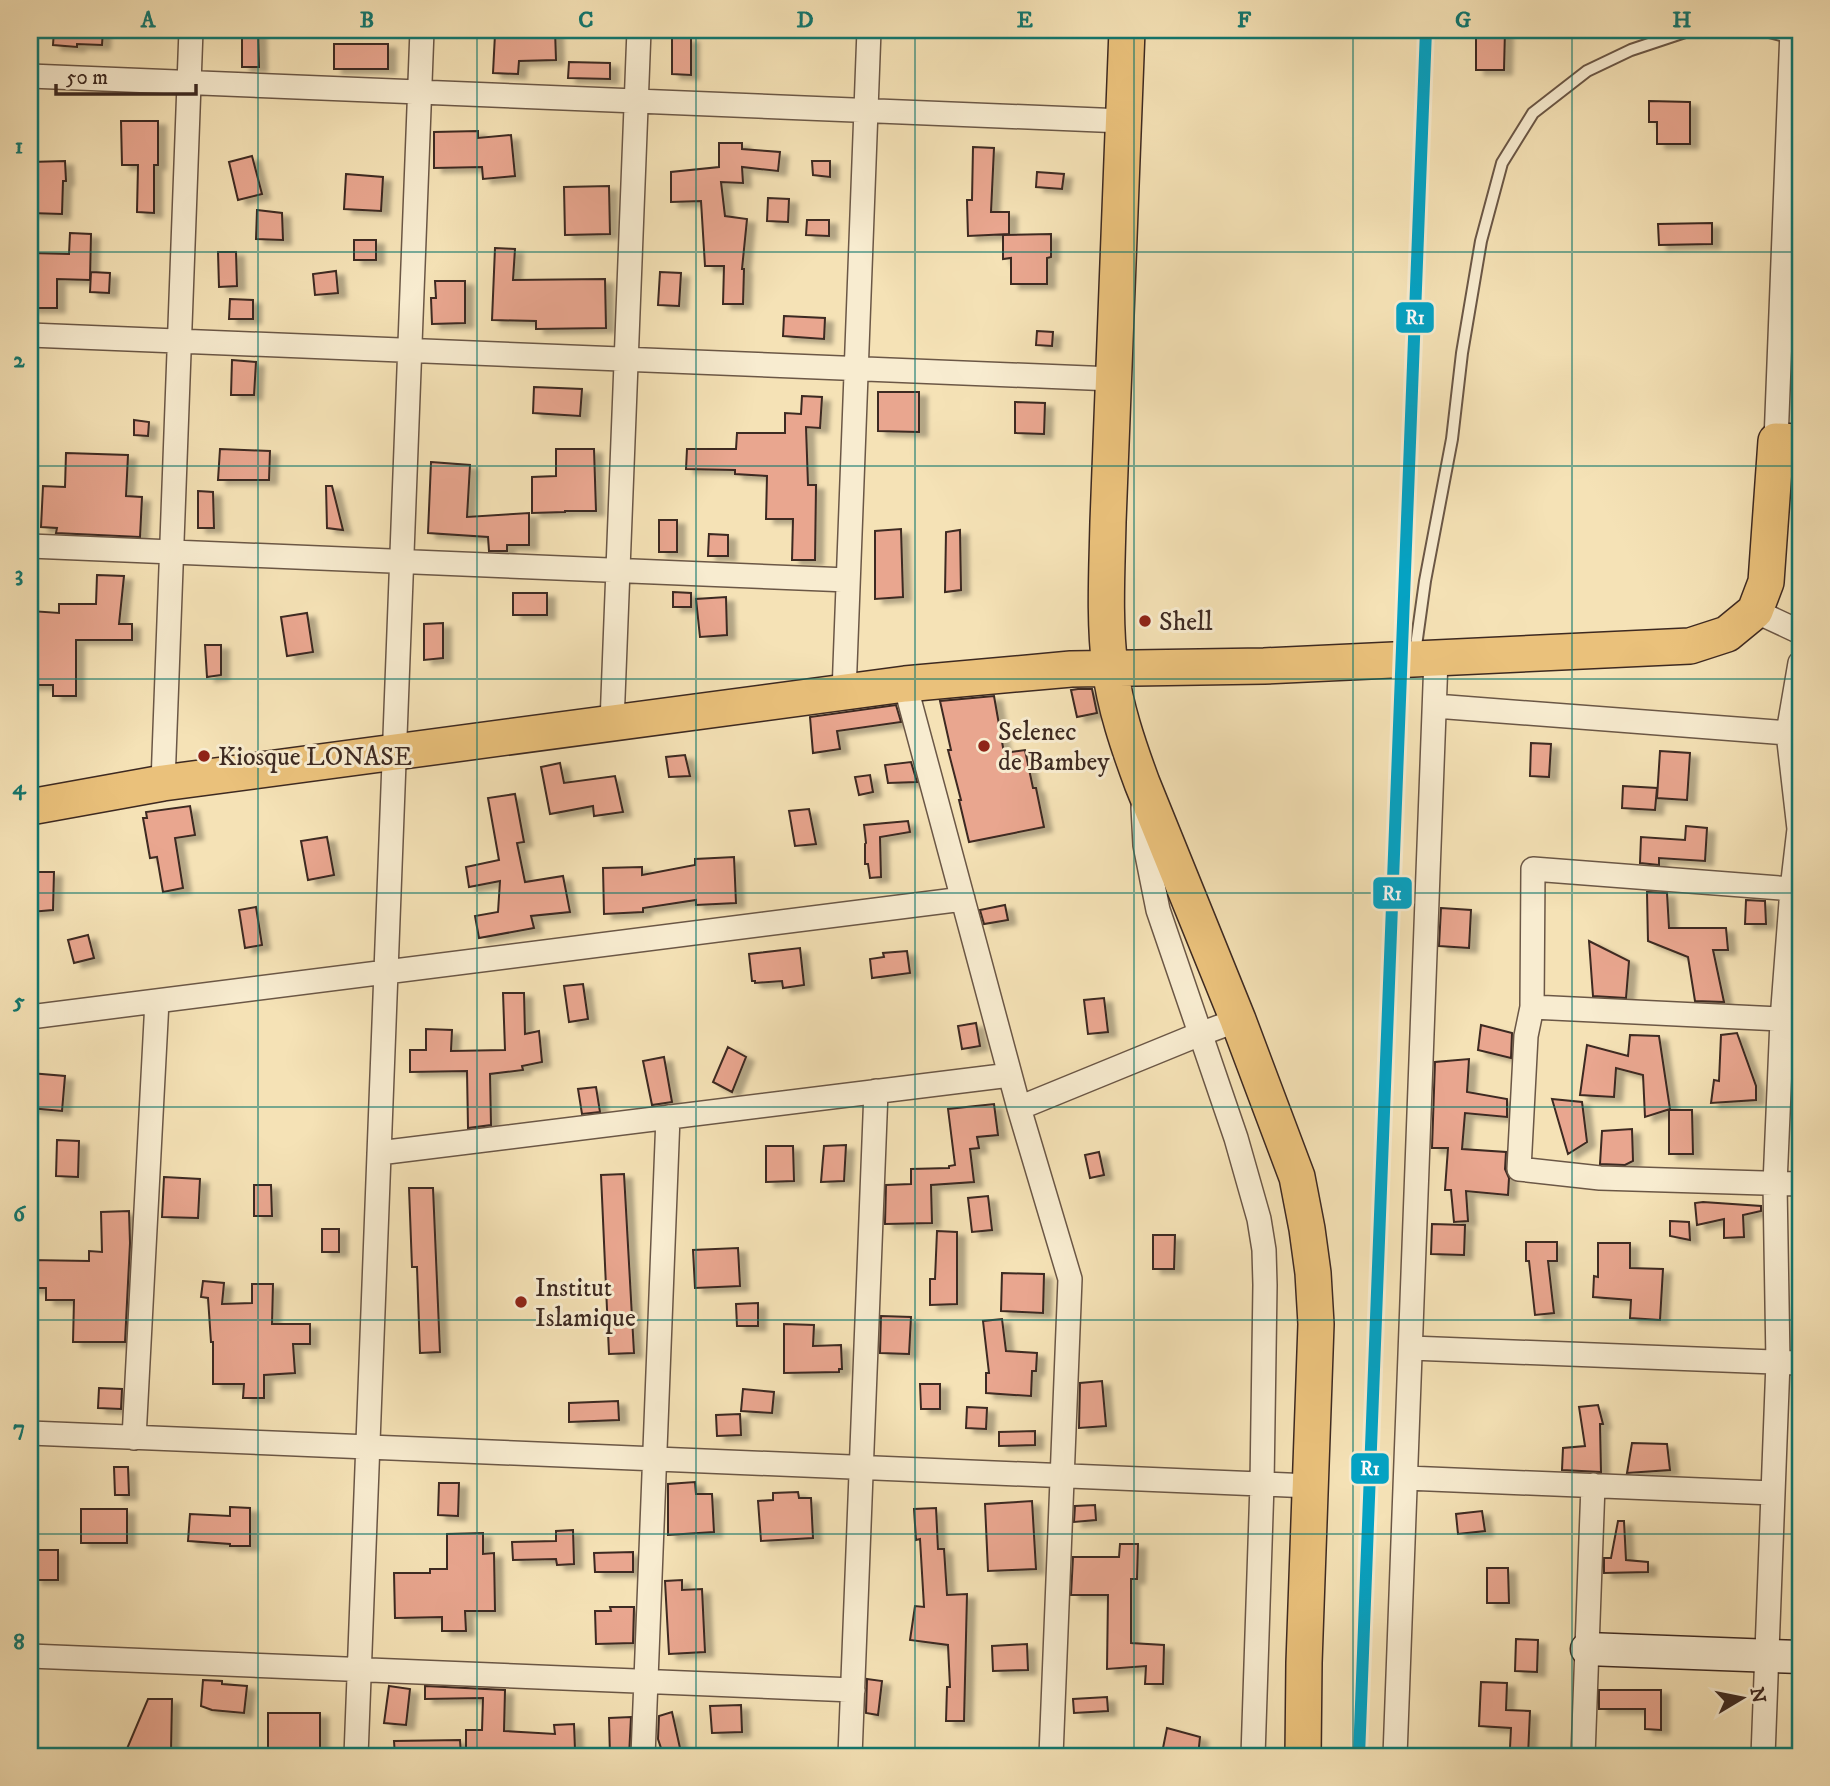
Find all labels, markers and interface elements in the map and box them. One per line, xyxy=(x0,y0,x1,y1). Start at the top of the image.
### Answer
text: A xyxy=(140,6,157,35)
text: B xyxy=(360,6,374,35)
text: C xyxy=(578,6,594,35)
text: D xyxy=(796,6,814,35)
text: E xyxy=(1017,6,1033,35)
text: F xyxy=(1237,6,1252,35)
text: G xyxy=(1455,6,1471,35)
text: H xyxy=(1672,6,1692,35)
scale bar xyxy=(56,52,196,96)
text: 50 m xyxy=(66,65,108,91)
text: 1 xyxy=(15,132,23,161)
line badge: R1 xyxy=(1395,301,1435,334)
text: R1 xyxy=(1405,307,1425,330)
text: 2 xyxy=(13,346,25,375)
text: 3 xyxy=(15,560,23,589)
place label: Shell xyxy=(1159,606,1213,639)
marker: Shell xyxy=(1137,613,1153,629)
place label: Selenec de Bambey xyxy=(998,716,1110,779)
marker: Selenec de Bambey xyxy=(976,738,992,754)
place label: Kiosque LONASE xyxy=(218,741,412,774)
marker: Kiosque LONASE xyxy=(196,748,212,764)
text: 4 xyxy=(12,773,27,802)
line badge: R1 xyxy=(1372,876,1413,910)
text: R1 xyxy=(1382,883,1402,906)
text: 5 xyxy=(12,987,25,1016)
text: 6 xyxy=(13,1200,27,1229)
place label: Institut Islamique xyxy=(535,1272,636,1335)
marker: Institut Islamique xyxy=(513,1294,529,1310)
text: 7 xyxy=(13,1414,25,1443)
line badge: R1 xyxy=(1350,1452,1390,1485)
text: R1 xyxy=(1360,1458,1380,1481)
text: 8 xyxy=(13,1628,25,1657)
north arrow xyxy=(1708,1664,1778,1734)
text: N xyxy=(1745,1686,1770,1705)

